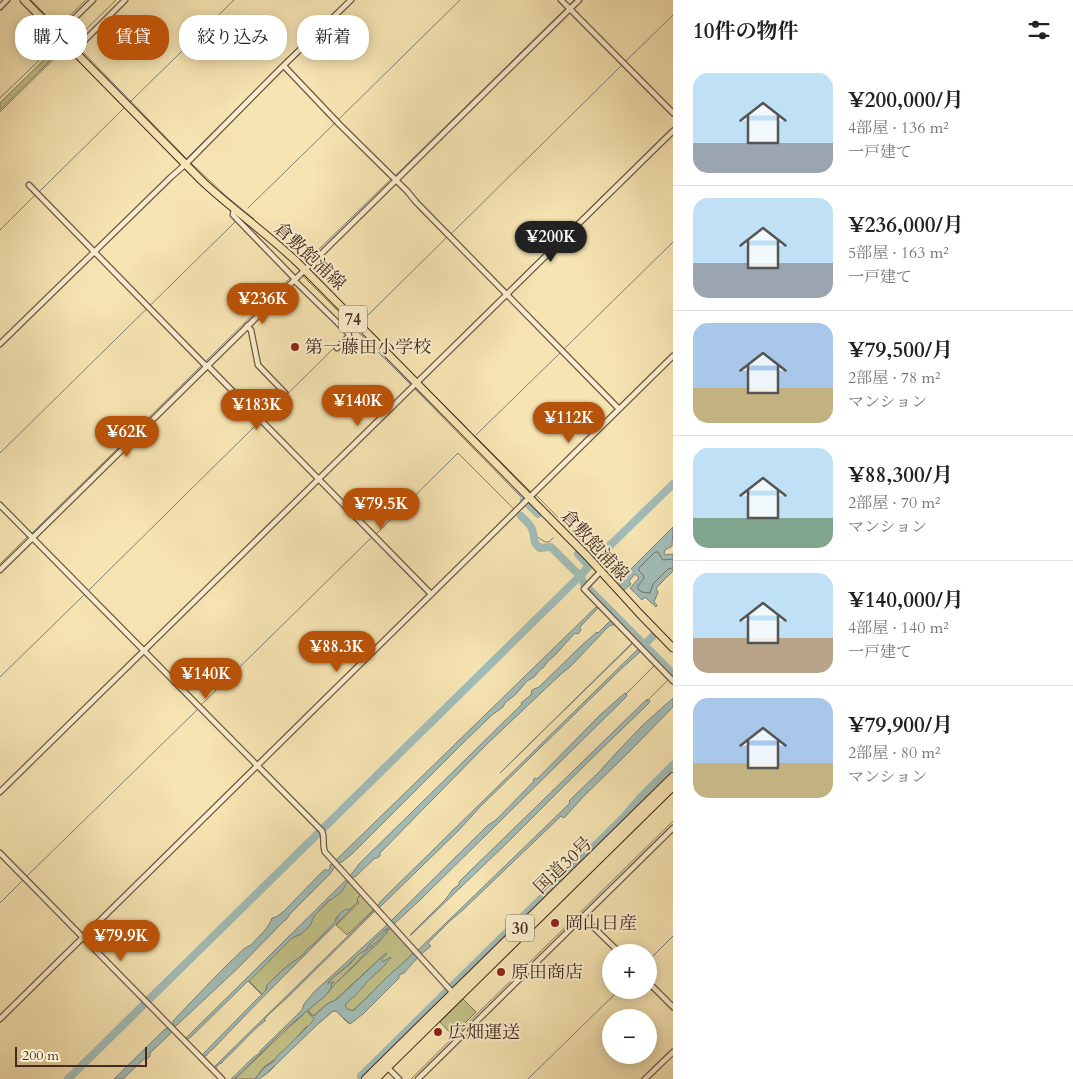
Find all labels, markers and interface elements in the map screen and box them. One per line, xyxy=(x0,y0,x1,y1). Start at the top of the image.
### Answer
chip: 購入 xyxy=(15,15,87,60)
chip: 賃貸 xyxy=(97,15,169,60)
chip: 絞り込み xyxy=(179,15,287,60)
chip: 新着 xyxy=(297,15,369,60)
icon: filters xyxy=(1025,16,1053,44)
text: 10件の物件 xyxy=(693,17,799,46)
text: ¥200,000/月 xyxy=(848,86,964,115)
icon: home xyxy=(733,93,793,153)
text: 4部屋 · 136 m² xyxy=(848,117,949,139)
text: 一戸建て xyxy=(848,141,912,163)
text: ¥236,000/月 xyxy=(848,211,964,240)
street label: 倉敷飽浦線 xyxy=(268,217,351,296)
icon: home xyxy=(733,218,793,278)
pin: ¥200K xyxy=(516,220,586,263)
text: ¥200K xyxy=(526,226,576,248)
text: 5部屋 · 163 m² xyxy=(848,242,949,264)
text: 一戸建て xyxy=(848,266,912,288)
pin: ¥236K xyxy=(228,282,298,325)
text: ¥236K xyxy=(238,288,288,310)
road number: 74 xyxy=(339,306,367,332)
place label: 第一藤田小学校 xyxy=(305,335,431,360)
text: ¥79,500/月 xyxy=(848,336,953,365)
marker: 第一藤田小学校 xyxy=(289,341,301,353)
icon: home xyxy=(733,343,793,403)
text: 2部屋 · 78 m² xyxy=(848,367,940,389)
pin: ¥140K xyxy=(323,384,393,427)
pin: ¥183K xyxy=(222,388,292,431)
text: ¥140K xyxy=(333,390,383,412)
text: マンション xyxy=(848,391,927,413)
text: ¥183K xyxy=(232,394,282,416)
pin: ¥112K xyxy=(534,402,604,444)
text: ¥112K xyxy=(544,407,594,429)
pin: ¥62K xyxy=(97,416,157,458)
text: ¥62K xyxy=(106,421,148,443)
text: ¥88,300/月 xyxy=(848,461,953,490)
icon: home xyxy=(733,468,793,528)
pin: ¥79.5K xyxy=(340,488,422,530)
text: 2部屋 · 70 m² xyxy=(848,492,940,514)
text: ¥79.5K xyxy=(354,493,408,515)
street label: 倉敷飽浦線 xyxy=(555,504,634,587)
text: マンション xyxy=(848,516,927,538)
text: ¥140,000/月 xyxy=(848,586,964,615)
icon: home xyxy=(733,593,793,653)
text: 4部屋 · 140 m² xyxy=(848,617,949,639)
pin: ¥88.3K xyxy=(296,630,378,673)
text: ¥88.3K xyxy=(310,636,364,658)
text: 一戸建て xyxy=(848,641,912,663)
pin: ¥140K xyxy=(171,658,241,700)
text: ¥140K xyxy=(181,663,231,685)
text: ¥79,900/月 xyxy=(848,711,953,740)
icon: home xyxy=(733,718,793,778)
text: 2部屋 · 80 m² xyxy=(848,742,940,764)
text: マンション xyxy=(848,766,927,788)
street label: 国道30号 xyxy=(529,831,598,900)
place label: 岡山日産 xyxy=(565,911,637,936)
road number: 30 xyxy=(506,914,534,941)
marker: 岡山日産 xyxy=(549,917,561,929)
pin: ¥79.9K xyxy=(80,920,162,962)
text: ¥79.9K xyxy=(94,925,148,947)
map controls xyxy=(602,944,657,1064)
button: + xyxy=(602,944,657,999)
place label: 原田商店 xyxy=(511,960,583,985)
marker: 原田商店 xyxy=(495,966,507,978)
button: − xyxy=(602,1009,657,1064)
place label: 広畑運送 xyxy=(448,1020,520,1045)
marker: 広畑運送 xyxy=(432,1026,444,1038)
scale bar xyxy=(15,1044,148,1067)
text: 200 m xyxy=(22,1046,59,1065)

